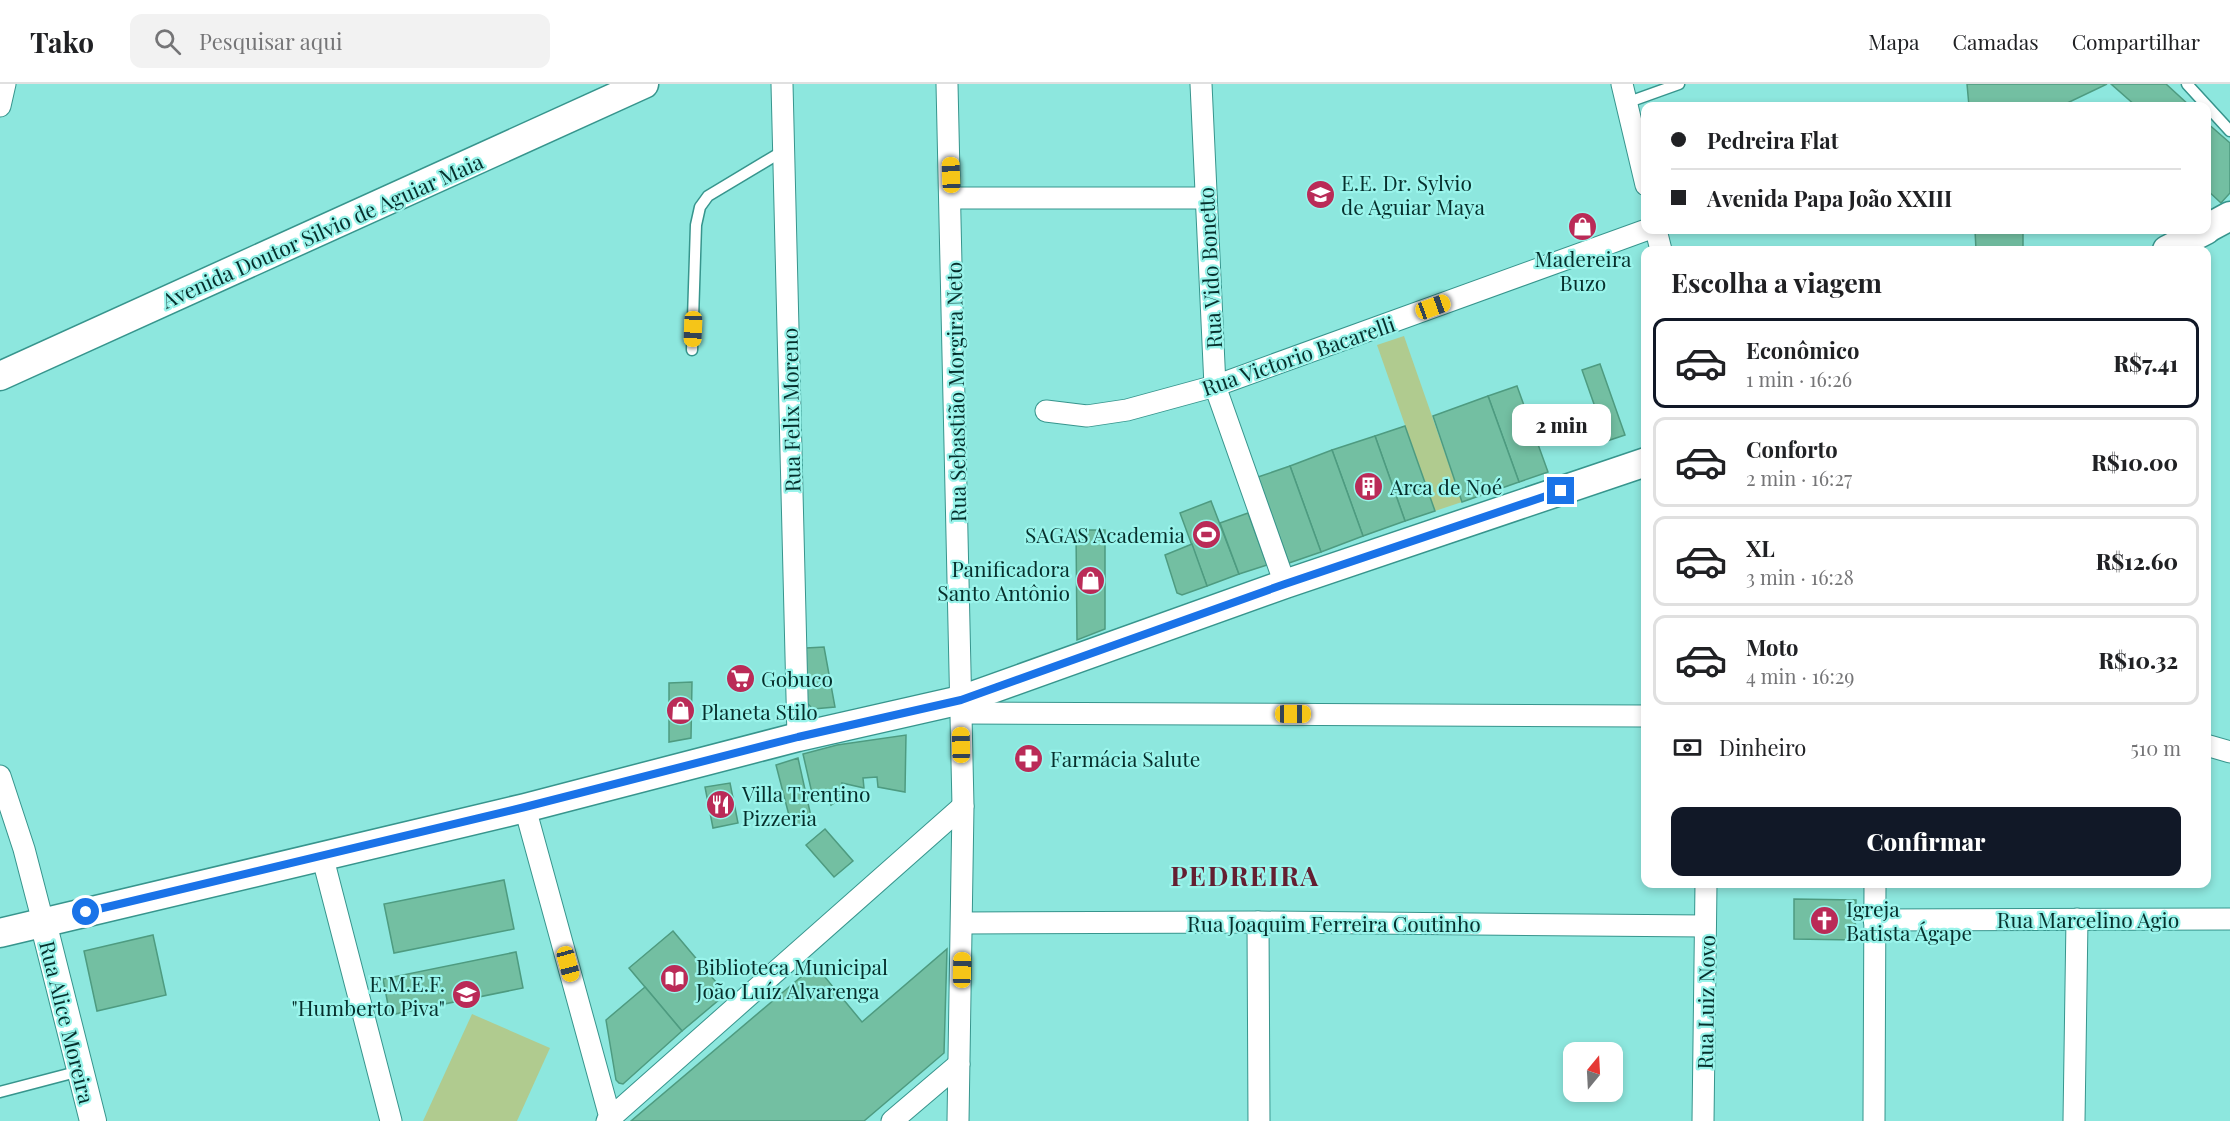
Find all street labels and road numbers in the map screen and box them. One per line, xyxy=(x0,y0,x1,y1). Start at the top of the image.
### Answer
street label: Avenida Doutor Silvio de Aguiar Maia xyxy=(156,146,487,314)
street label: Rua Vido Bonetto xyxy=(1191,187,1227,349)
street label: Rua Sebastião Morgira Neto xyxy=(939,262,971,522)
street label: Rua Victorio Bacarelli xyxy=(1198,309,1398,401)
street label: Rua Felix Moreno xyxy=(775,328,805,492)
street label: Rua Marcelino Agio xyxy=(1997,905,2179,933)
street label: Rua Joaquim Ferreira Coutinho xyxy=(1187,909,1481,937)
street label: Rua Luiz Novo xyxy=(1690,934,1720,1070)
street label: Rua Alice Moreira xyxy=(34,938,102,1107)

